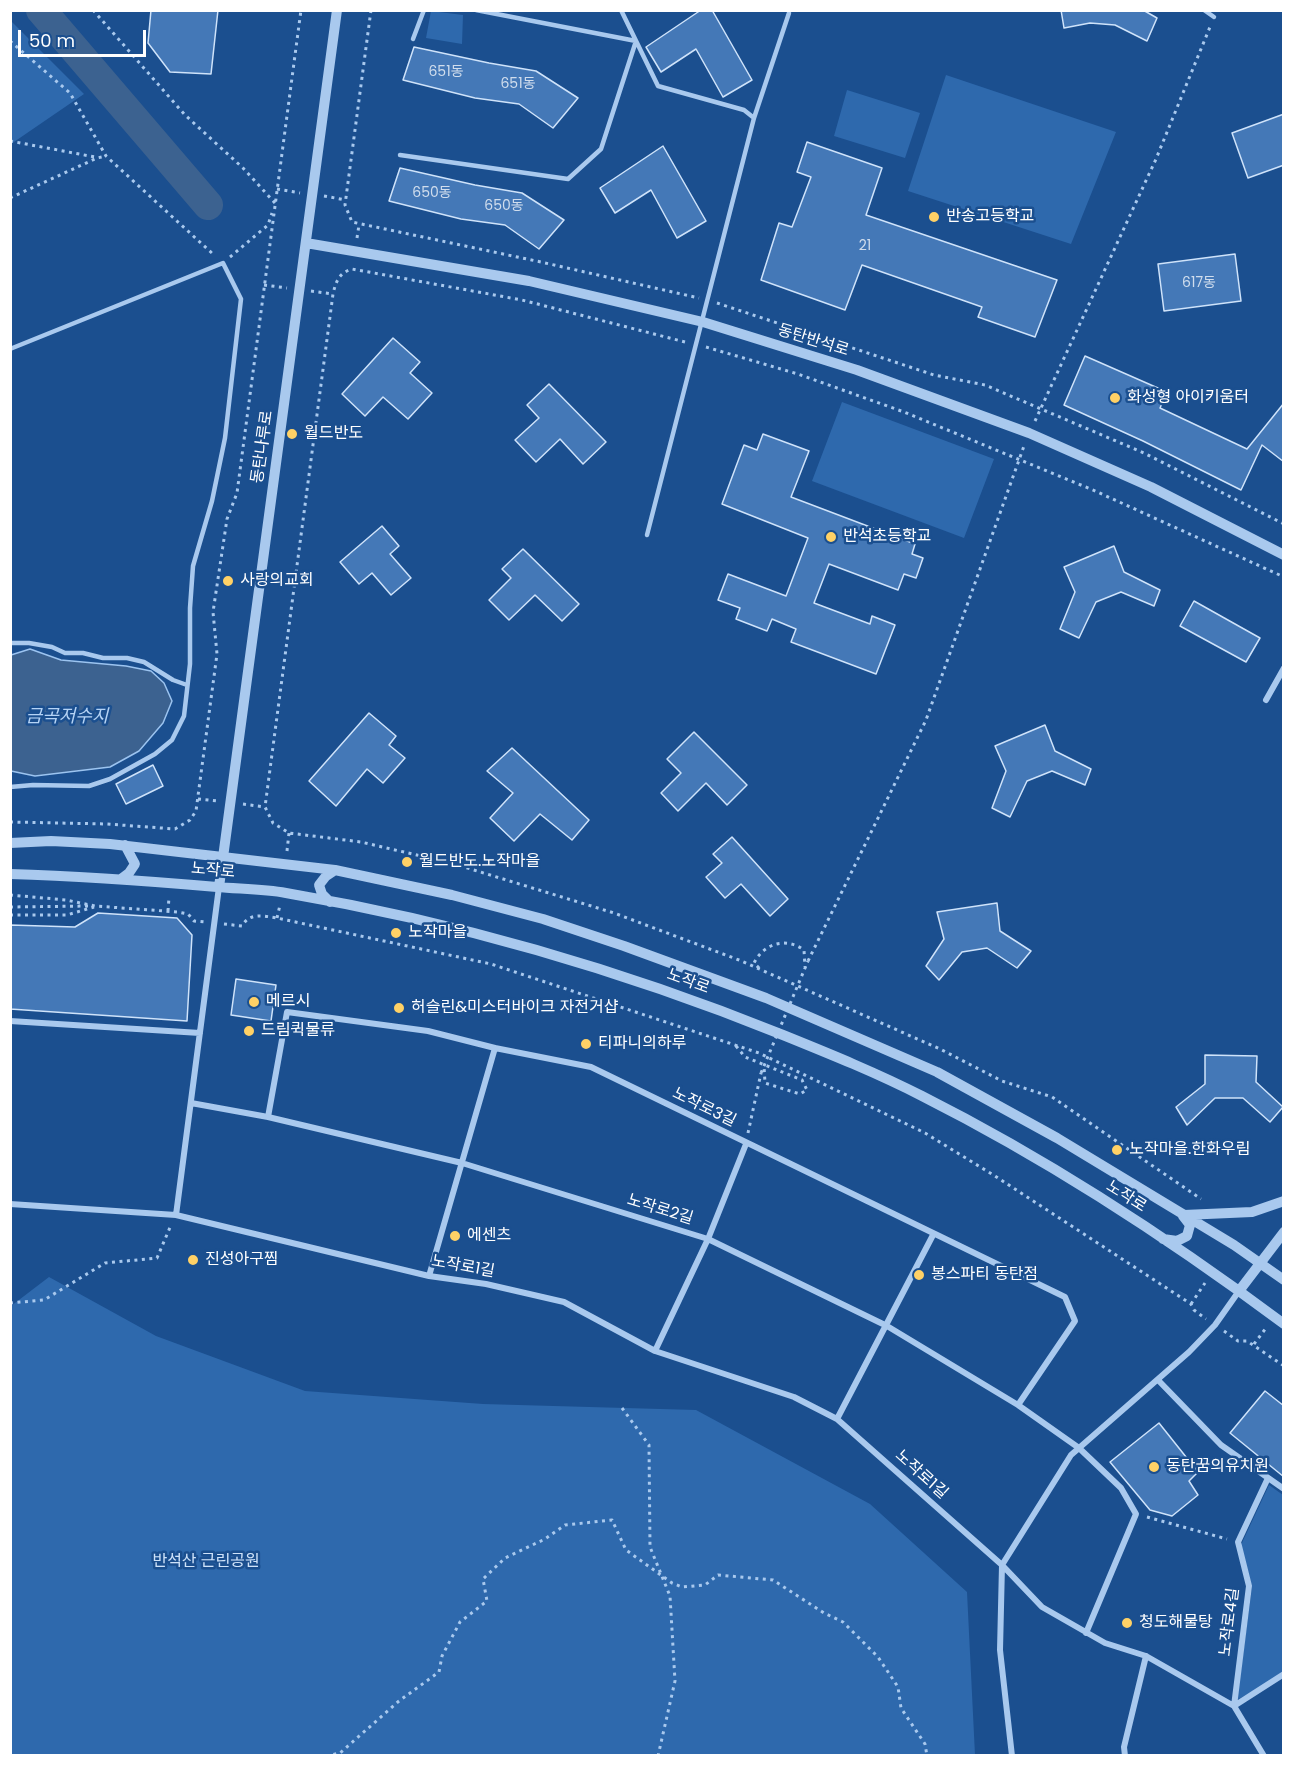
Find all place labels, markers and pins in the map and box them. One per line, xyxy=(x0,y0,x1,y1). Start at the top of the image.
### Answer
place label: 반송고등학교 xyxy=(946,207,1034,227)
marker: 반송고등학교 xyxy=(927,210,941,224)
place label: 화성형 아이키움터 xyxy=(1127,388,1249,408)
marker: 화성형 아이키움터 xyxy=(1108,391,1122,405)
place label: 월드반도 xyxy=(304,424,363,444)
marker: 월드반도 xyxy=(285,427,299,441)
place label: 반석초등학교 xyxy=(843,527,931,547)
marker: 반석초등학교 xyxy=(824,530,838,544)
place label: 사랑의교회 xyxy=(240,571,314,591)
marker: 사랑의교회 xyxy=(221,574,235,588)
place label: 월드반도.노작마을 xyxy=(419,852,540,872)
marker: 월드반도.노작마을 xyxy=(400,855,414,869)
place label: 노작마을 xyxy=(408,923,467,943)
marker: 노작마을 xyxy=(389,926,403,940)
place label: 메르시 xyxy=(266,992,310,1012)
marker: 메르시 xyxy=(247,995,261,1009)
place label: 허슬린&미스터바이크 자전거샵 xyxy=(411,998,618,1018)
marker: 허슬린&미스터바이크 자전거샵 xyxy=(392,1001,406,1015)
place label: 드림퀵물류 xyxy=(261,1021,335,1041)
marker: 드림퀵물류 xyxy=(242,1024,256,1038)
place label: 티파니의하루 xyxy=(598,1034,686,1054)
marker: 티파니의하루 xyxy=(579,1037,593,1051)
place label: 노작마을.한화우림 xyxy=(1129,1140,1250,1160)
marker: 노작마을.한화우림 xyxy=(1110,1143,1124,1157)
place label: 에센츠 xyxy=(467,1226,511,1246)
marker: 에센츠 xyxy=(448,1229,462,1243)
place label: 진성아구찜 xyxy=(205,1250,279,1270)
marker: 진성아구찜 xyxy=(186,1253,200,1267)
place label: 봉스파티 동탄점 xyxy=(931,1265,1038,1285)
marker: 봉스파티 동탄점 xyxy=(912,1268,926,1282)
place label: 동탄꿈의유치원 xyxy=(1166,1457,1269,1477)
marker: 동탄꿈의유치원 xyxy=(1147,1460,1161,1474)
place label: 청도해물탕 xyxy=(1139,1613,1213,1633)
marker: 청도해물탕 xyxy=(1120,1616,1134,1630)

